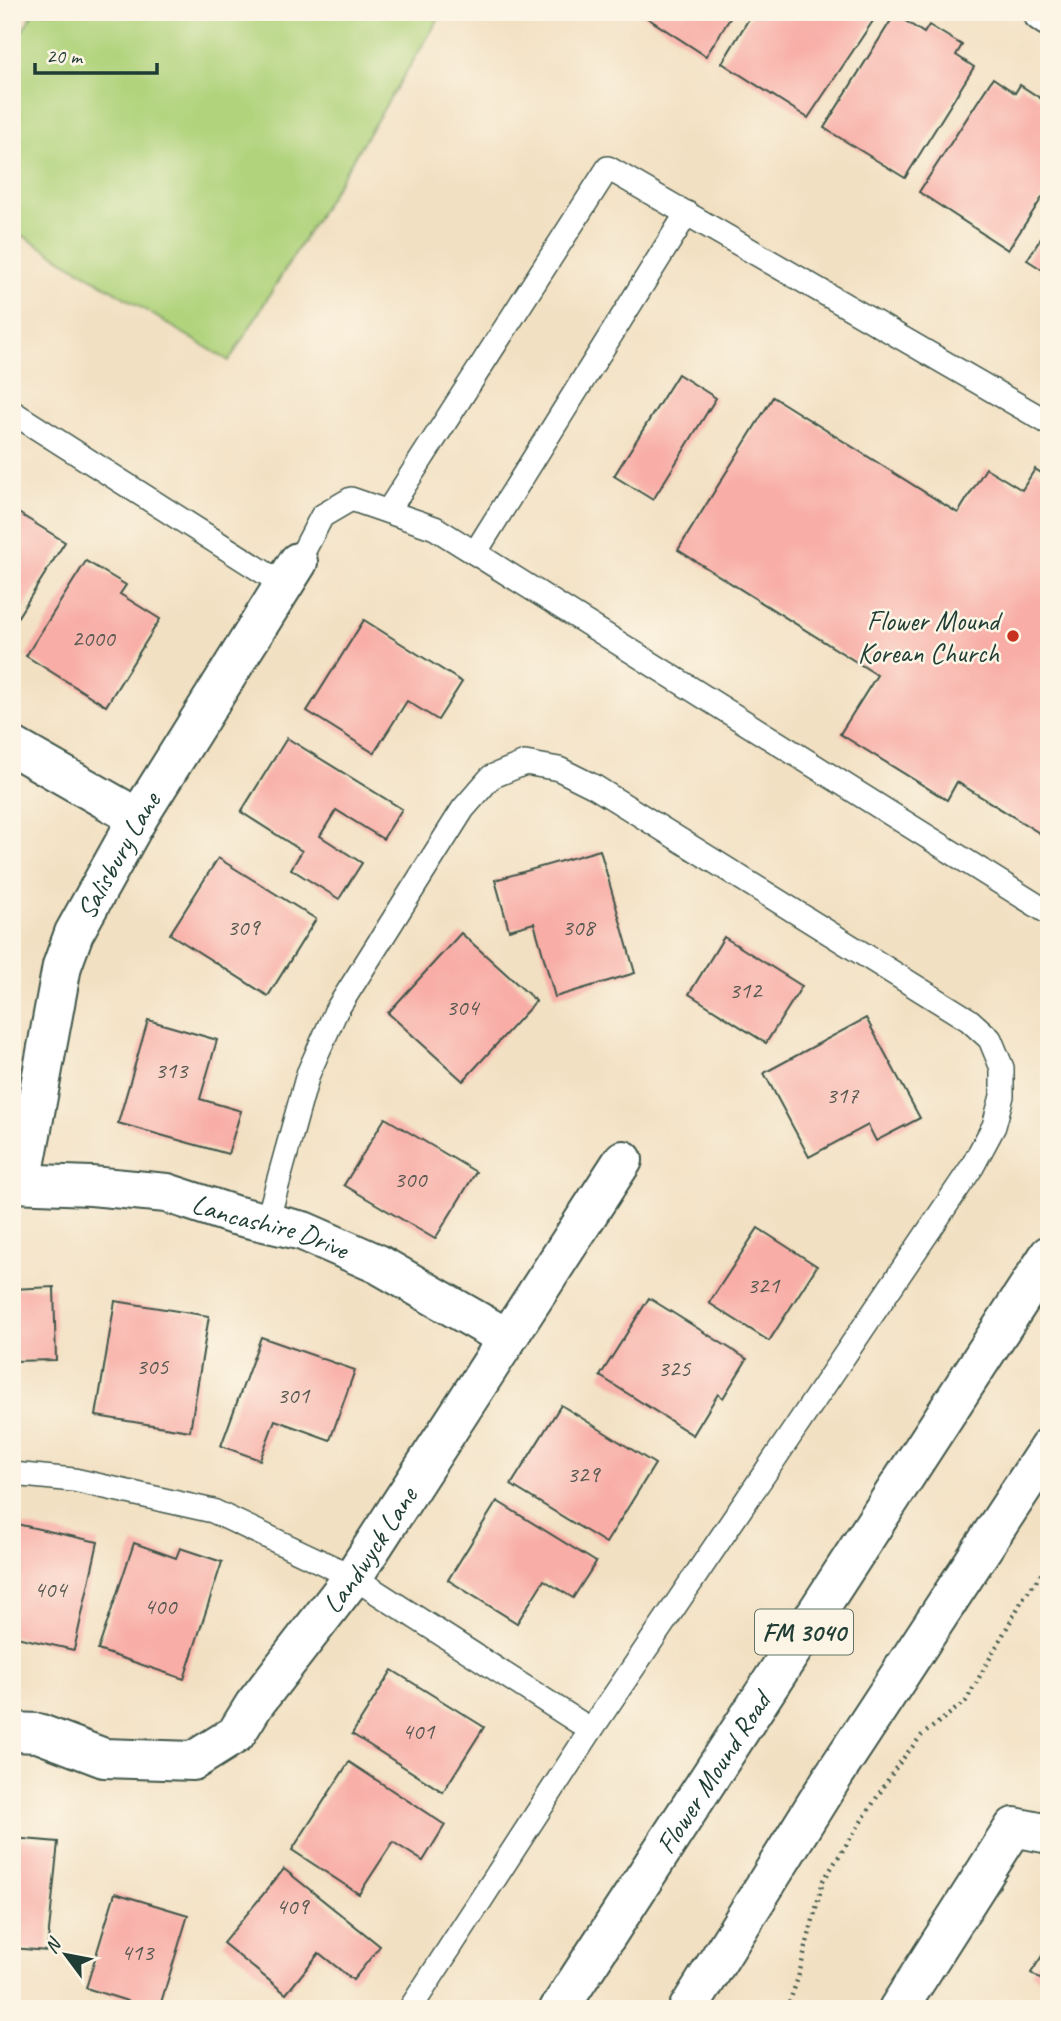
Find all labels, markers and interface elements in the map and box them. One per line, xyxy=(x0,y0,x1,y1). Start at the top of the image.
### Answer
scale bar xyxy=(35,32,158,76)
text: 20 m xyxy=(46,43,84,69)
place label: Flower Mound Korean Church xyxy=(858,603,1003,670)
house number: 2000 xyxy=(71,623,117,653)
marker: Flower Mound Korean Church xyxy=(1005,628,1021,644)
street label: Salisbury Lane xyxy=(68,784,168,925)
house number: 309 xyxy=(227,912,261,942)
house number: 308 xyxy=(562,912,596,942)
house number: 312 xyxy=(729,975,763,1005)
house number: 304 xyxy=(446,992,480,1022)
house number: 313 xyxy=(155,1055,189,1085)
house number: 317 xyxy=(826,1080,859,1110)
house number: 300 xyxy=(394,1164,428,1194)
street label: Lancashire Drive xyxy=(188,1185,356,1267)
house number: 321 xyxy=(747,1270,780,1300)
house number: 305 xyxy=(136,1351,169,1381)
house number: 325 xyxy=(658,1353,691,1383)
house number: 301 xyxy=(277,1380,310,1410)
house number: 329 xyxy=(567,1459,601,1489)
street label: Landwyck Lane xyxy=(314,1479,425,1620)
house number: 404 xyxy=(34,1574,68,1604)
house number: 400 xyxy=(144,1591,178,1621)
road number: FM 3040 xyxy=(755,1610,853,1654)
street label: Flower Mound Road xyxy=(647,1682,780,1860)
house number: 401 xyxy=(402,1716,435,1746)
house number: 409 xyxy=(276,1891,310,1921)
north arrow xyxy=(32,1920,102,1990)
text: N xyxy=(39,1932,67,1958)
house number: 413 xyxy=(121,1937,155,1967)

